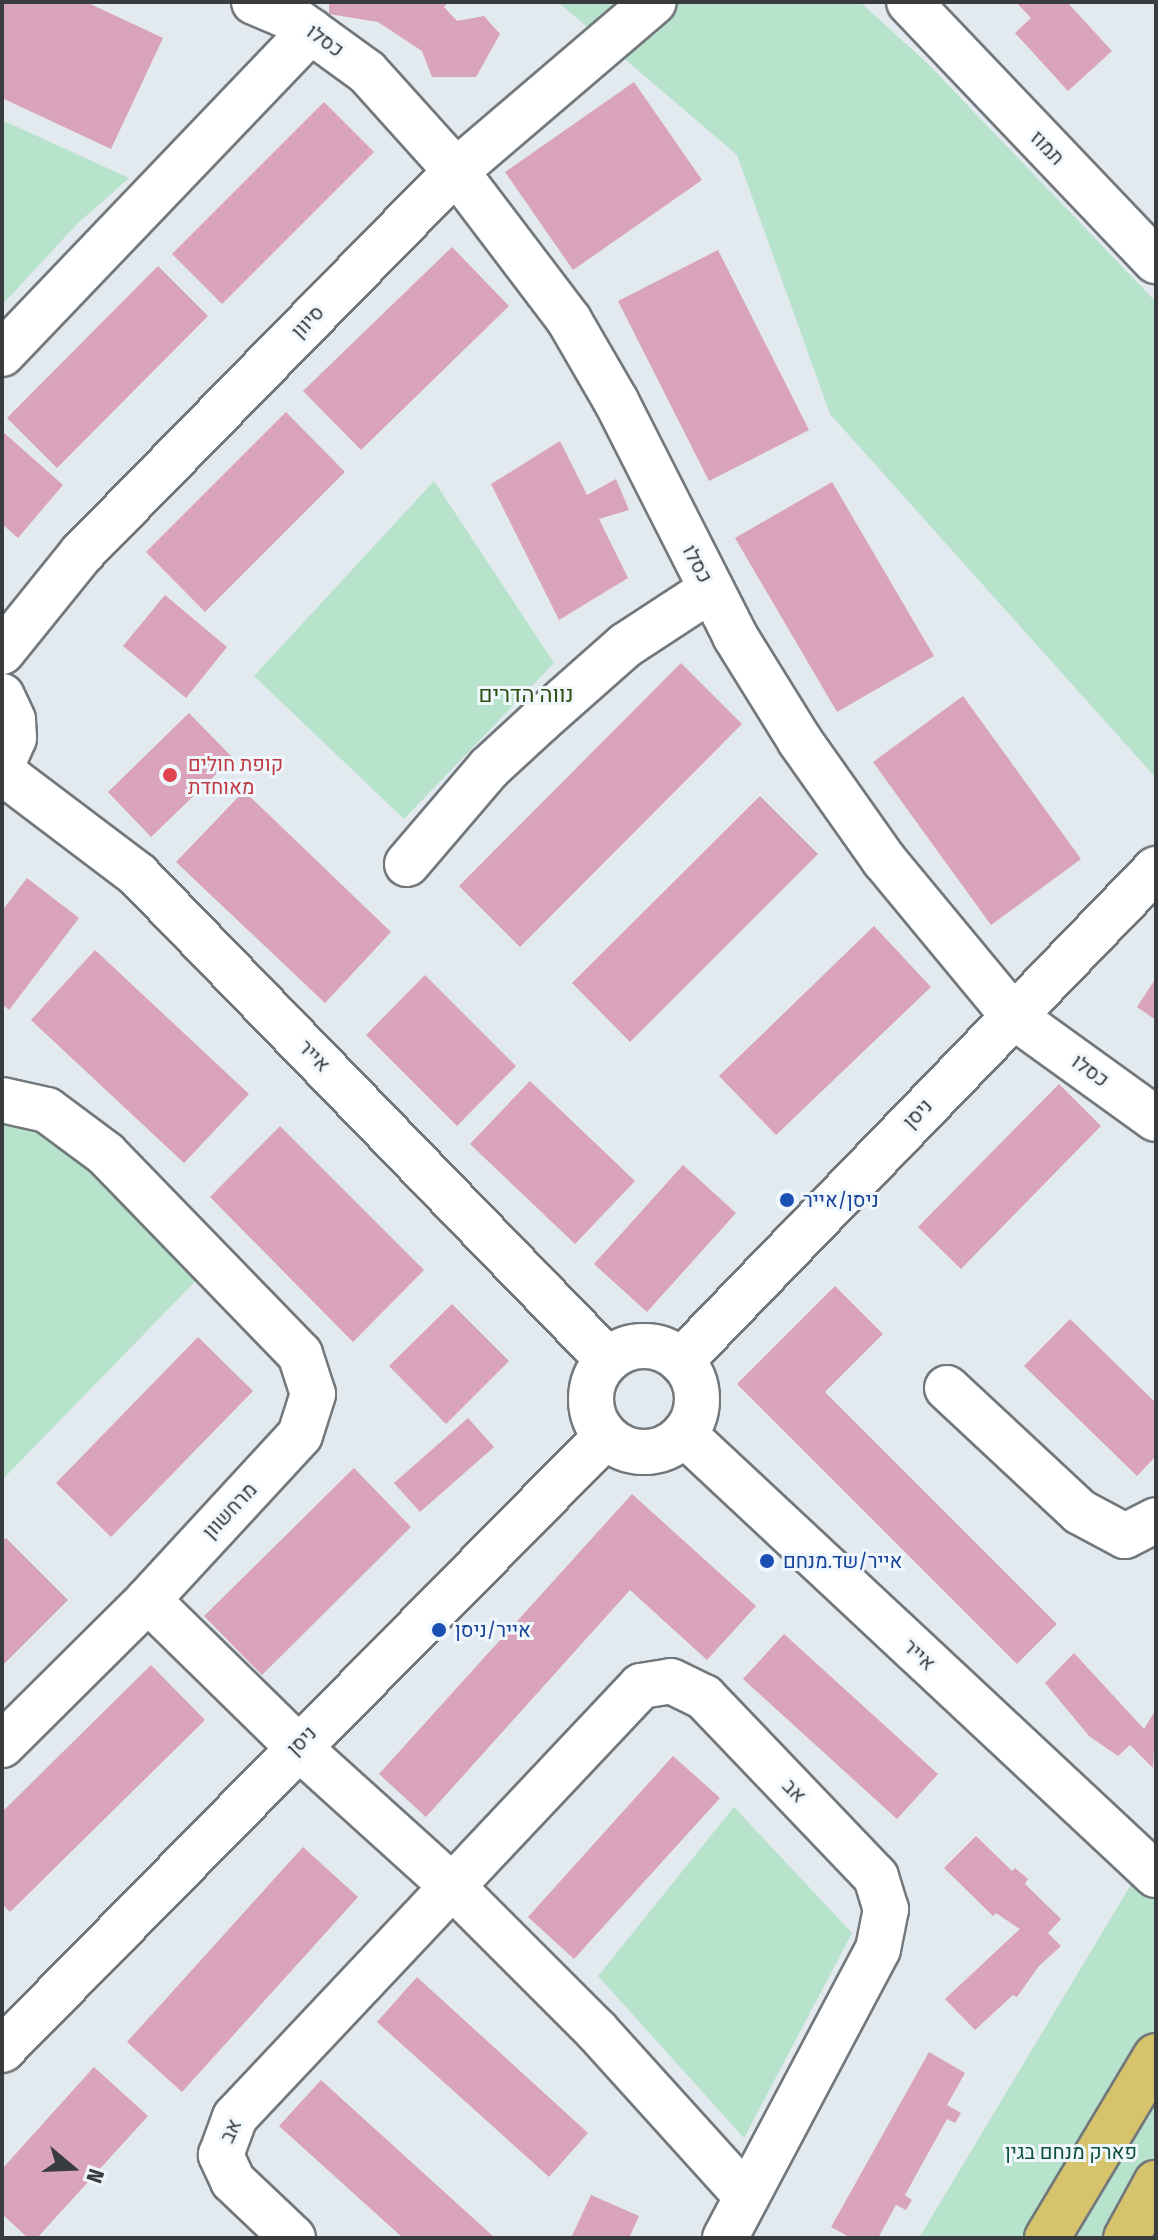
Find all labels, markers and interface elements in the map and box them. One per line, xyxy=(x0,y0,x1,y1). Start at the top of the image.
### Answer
street label: כסלו xyxy=(302,20,348,62)
street label: תמוז xyxy=(1025,126,1069,170)
street label: סיוון xyxy=(287,301,329,343)
street label: כסלו xyxy=(677,541,717,587)
district label: נווה הדרים xyxy=(479,682,573,708)
place label: קופת חולים מאוחדת xyxy=(188,752,283,799)
marker: קופת חולים מאוחדת xyxy=(159,764,181,786)
street label: אייר xyxy=(293,1035,335,1077)
street label: כסלו xyxy=(1067,1050,1113,1092)
street label: ניסן xyxy=(898,1094,938,1134)
place label: ניסן/אייר xyxy=(803,1188,879,1212)
marker: ניסן/אייר xyxy=(778,1191,796,1209)
street label: מרחשוון xyxy=(198,1478,262,1544)
place label: אייר/שד.מנחם xyxy=(783,1549,902,1573)
marker: אייר/שד.מנחם xyxy=(758,1552,776,1570)
place label: אייר/ניסן xyxy=(455,1618,531,1642)
marker: אייר/ניסן xyxy=(430,1621,448,1639)
street label: אייר xyxy=(898,1634,940,1676)
street label: ניסן xyxy=(282,1721,322,1761)
street label: אב xyxy=(777,1774,811,1808)
street label: אב xyxy=(215,2115,247,2147)
north arrow xyxy=(32,2128,112,2208)
park label: פארק מנחם בגין xyxy=(1005,2140,1137,2164)
text: N xyxy=(80,2165,110,2187)

